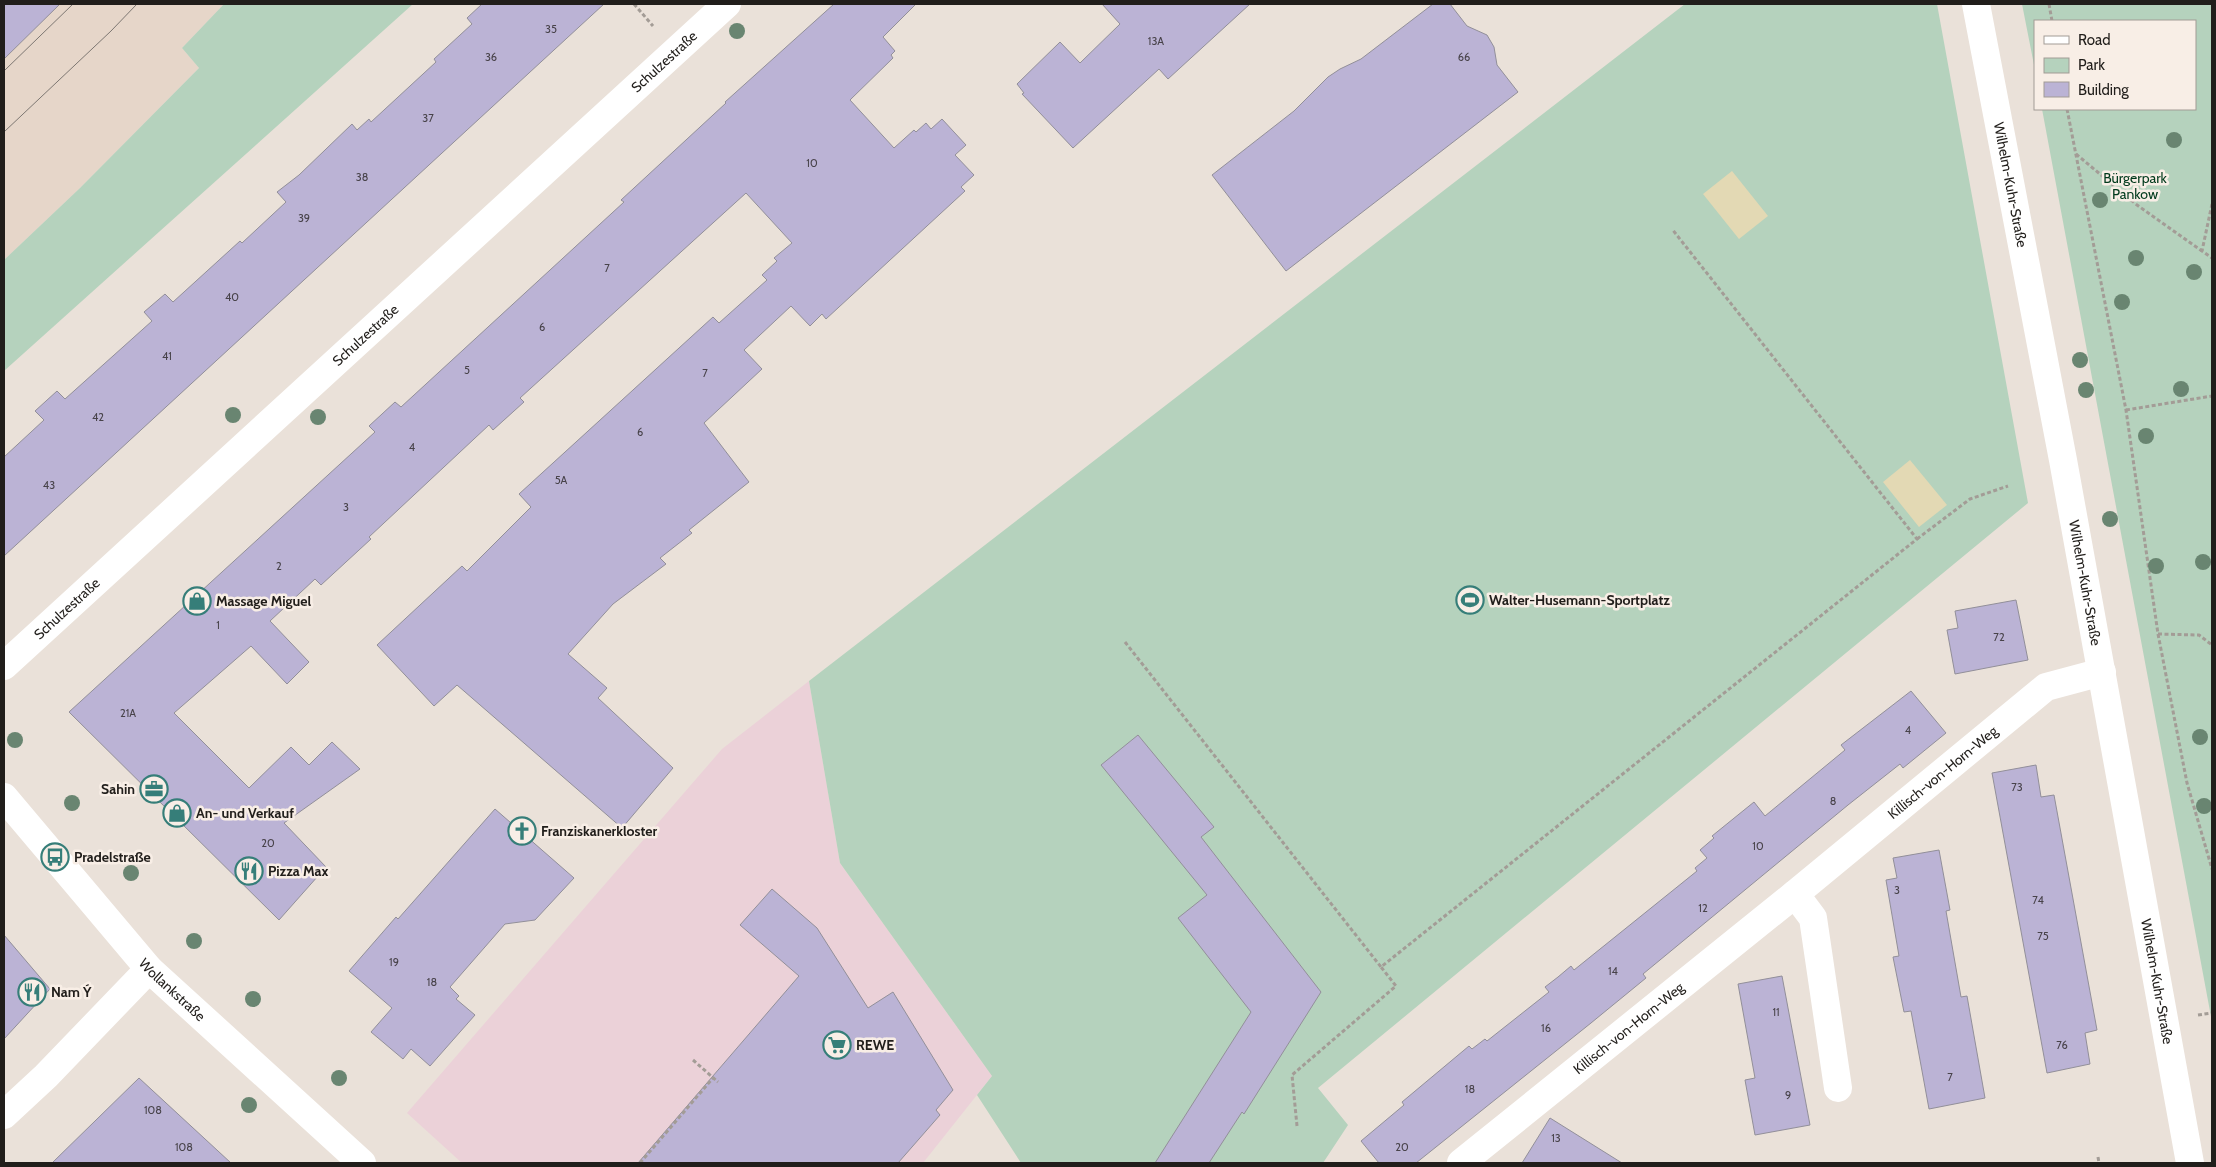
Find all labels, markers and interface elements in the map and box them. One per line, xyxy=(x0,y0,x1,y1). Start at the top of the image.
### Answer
legend xyxy=(2034,20,2196,110)
house number: 35 xyxy=(545,22,557,36)
street label: Schulzestraße xyxy=(627,27,701,96)
text: Road xyxy=(2078,31,2111,49)
house number: 13A xyxy=(1148,34,1164,48)
house number: 36 xyxy=(485,50,497,64)
house number: 66 xyxy=(1458,50,1470,64)
text: Park xyxy=(2078,56,2105,74)
text: Building xyxy=(2078,81,2129,99)
house number: 37 xyxy=(422,111,434,125)
street label: Wilhelm-Kuhr-Straße xyxy=(1990,121,2031,249)
house number: 10 xyxy=(806,156,818,170)
park label: Bürgerpark Pankow xyxy=(2103,169,2168,203)
house number: 38 xyxy=(356,170,368,184)
house number: 39 xyxy=(298,211,310,225)
house number: 7 xyxy=(604,261,610,275)
house number: 40 xyxy=(225,290,239,304)
street label: Schulzestraße xyxy=(329,300,402,370)
house number: 6 xyxy=(539,320,545,334)
house number: 41 xyxy=(162,349,172,363)
house number: 5 xyxy=(464,363,470,377)
house number: 7 xyxy=(702,366,708,380)
house number: 42 xyxy=(92,410,104,424)
house number: 6 xyxy=(637,425,643,439)
house number: 4 xyxy=(409,440,416,454)
house number: 5A xyxy=(555,473,568,487)
house number: 43 xyxy=(43,478,55,492)
house number: 3 xyxy=(343,500,349,514)
street label: Wilhelm-Kuhr-Straße xyxy=(2065,519,2105,647)
house number: 2 xyxy=(276,559,282,573)
street label: Schulzestraße xyxy=(30,574,103,643)
sports icon: Walter-Husemann-Sportplatz xyxy=(1455,585,1485,615)
shop icon: Massage Miguel xyxy=(182,586,212,616)
place label: Walter-Husemann-Sportplatz xyxy=(1489,591,1670,609)
place label: Massage Miguel xyxy=(216,592,312,610)
house number: 1 xyxy=(216,618,220,632)
house number: 72 xyxy=(1993,630,2005,644)
house number: 21A xyxy=(120,706,136,720)
street label: Killisch-von-Horn-Weg xyxy=(1884,721,2002,823)
house number: 4 xyxy=(1905,723,1912,737)
office icon: Sahin xyxy=(139,774,169,804)
place label: Sahin xyxy=(101,780,135,798)
house number: 73 xyxy=(2011,780,2023,794)
house number: 8 xyxy=(1830,794,1836,808)
shop icon: An- und Verkauf xyxy=(162,798,192,828)
place label: An- und Verkauf xyxy=(196,804,294,822)
church icon: Franziskanerkloster xyxy=(507,816,537,846)
place label: Franziskanerkloster xyxy=(541,822,658,840)
house number: 20 xyxy=(261,836,275,850)
house number: 10 xyxy=(1752,839,1764,853)
bus stop icon: Pradelstraße xyxy=(40,842,70,872)
place label: Pradelstraße xyxy=(74,848,151,866)
restaurant icon: Pizza Max xyxy=(234,856,264,886)
place label: Pizza Max xyxy=(268,862,329,880)
house number: 3 xyxy=(1894,883,1900,897)
house number: 74 xyxy=(2032,893,2044,907)
house number: 12 xyxy=(1698,901,1708,915)
street label: Wilhelm-Kuhr-Straße xyxy=(2137,917,2177,1045)
house number: 75 xyxy=(2037,929,2049,943)
street label: Wollankstraße xyxy=(135,955,209,1025)
house number: 19 xyxy=(389,955,399,969)
house number: 14 xyxy=(1608,964,1619,978)
house number: 18 xyxy=(427,975,437,989)
restaurant icon: Nam Ý xyxy=(17,977,47,1007)
street label: Killisch-von-Horn-Weg xyxy=(1569,977,1688,1078)
place label: Nam Ý xyxy=(51,983,92,1001)
house number: 11 xyxy=(1772,1005,1780,1019)
house number: 16 xyxy=(1541,1021,1551,1035)
supermarket icon: REWE xyxy=(822,1030,852,1060)
place label: REWE xyxy=(856,1036,894,1054)
house number: 76 xyxy=(2056,1038,2068,1052)
house number: 7 xyxy=(1947,1070,1953,1084)
house number: 18 xyxy=(1465,1082,1475,1096)
house number: 9 xyxy=(1785,1088,1791,1102)
house number: 108 xyxy=(144,1103,162,1117)
house number: 13 xyxy=(1551,1131,1561,1145)
house number: 108 xyxy=(175,1140,193,1154)
house number: 20 xyxy=(1395,1140,1409,1154)

